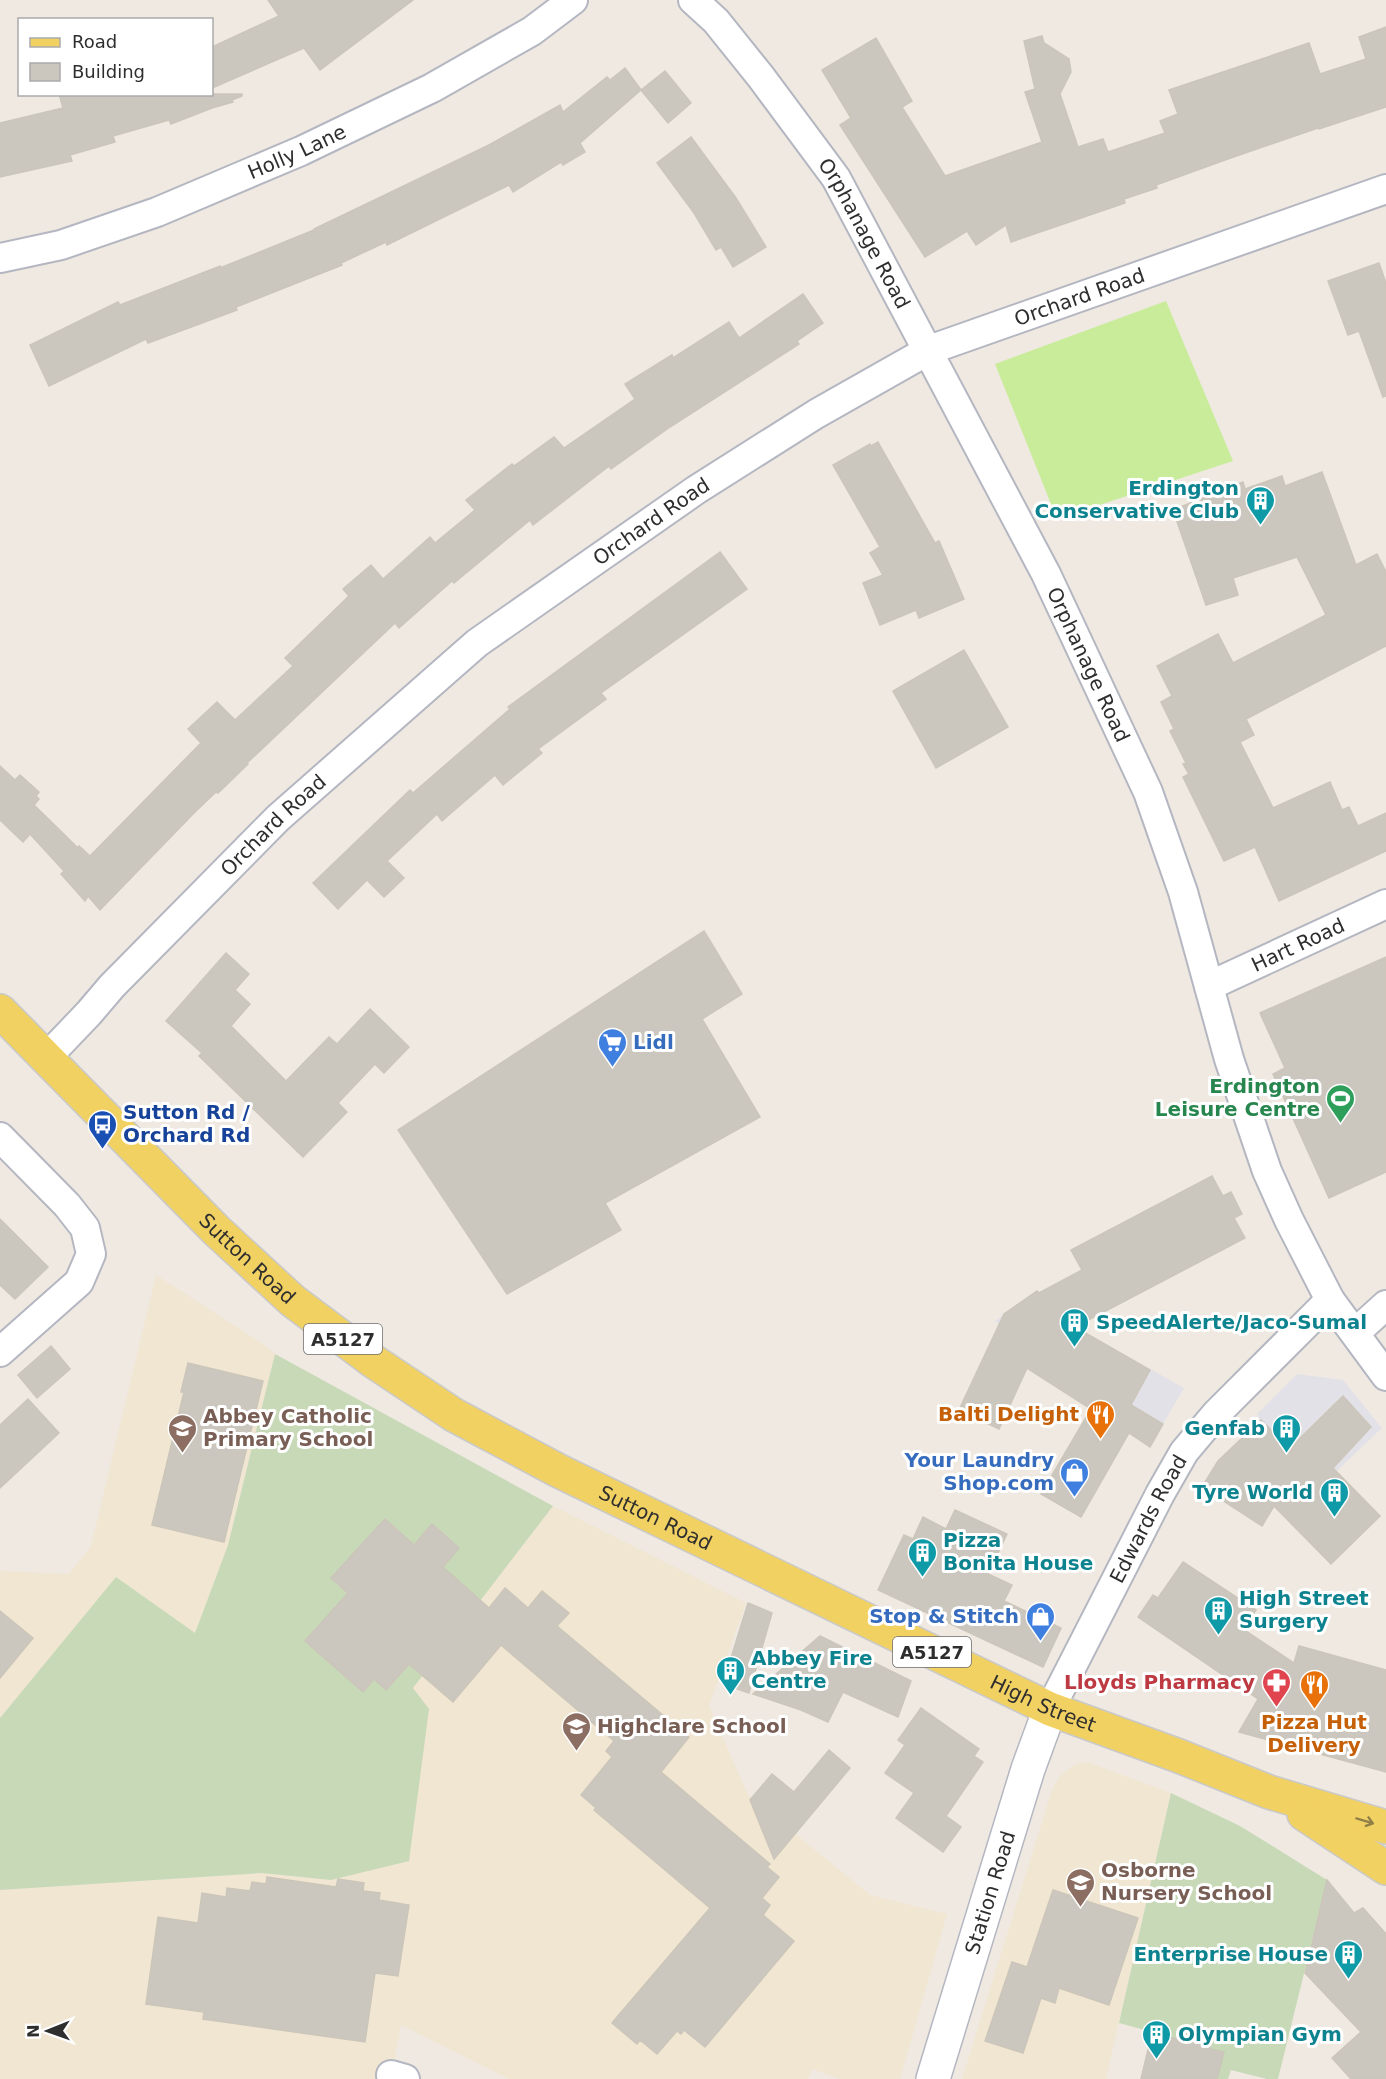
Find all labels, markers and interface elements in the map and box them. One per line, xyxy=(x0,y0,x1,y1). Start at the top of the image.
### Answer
legend xyxy=(18,18,213,96)
text: Road xyxy=(72,31,117,52)
text: Building xyxy=(72,61,145,82)
street label: Holly Lane xyxy=(244,119,350,184)
street label: Orphanage Road xyxy=(813,153,915,313)
street label: Orchard Road xyxy=(1011,263,1148,331)
street label: Orchard Road xyxy=(588,473,714,570)
place label: Erdington Conservative Club xyxy=(1034,476,1239,523)
building icon: Erdington Conservative Club xyxy=(1244,484,1276,526)
street label: Orphanage Road xyxy=(1042,583,1135,746)
street label: Orchard Road xyxy=(215,769,331,881)
street label: Hart Road xyxy=(1248,913,1348,977)
supermarket icon: Lidl xyxy=(596,1026,628,1068)
place label: Lidl xyxy=(633,1030,674,1054)
place label: Erdington Leisure Centre xyxy=(1155,1074,1320,1121)
sports icon: Erdington Leisure Centre xyxy=(1325,1082,1357,1124)
place label: Sutton Rd / Orchard Rd xyxy=(123,1100,250,1147)
bus stop icon: Sutton Rd / Orchard Rd xyxy=(86,1108,118,1150)
street label: Sutton Road xyxy=(194,1208,300,1309)
building icon: SpeedAlerte/Jaco-Sumal xyxy=(1059,1306,1091,1348)
place label: SpeedAlerte/Jaco-Sumal xyxy=(1096,1310,1367,1334)
road number: A5127 xyxy=(304,1324,382,1354)
restaurant icon: Balti Delight xyxy=(1084,1398,1116,1440)
place label: Balti Delight xyxy=(938,1402,1079,1426)
place label: Abbey Catholic Primary School xyxy=(203,1404,373,1451)
school or university icon: Abbey Catholic Primary School xyxy=(166,1412,198,1454)
building icon: Genfab xyxy=(1270,1412,1302,1454)
place label: Genfab xyxy=(1184,1416,1265,1440)
place label: Your Laundry Shop.com xyxy=(904,1448,1054,1495)
street label: Edwards Road xyxy=(1105,1450,1192,1587)
shop icon: Your Laundry Shop.com xyxy=(1059,1456,1091,1498)
building icon: Tyre World xyxy=(1318,1476,1350,1518)
street label: Sutton Road xyxy=(595,1480,716,1555)
place label: Tyre World xyxy=(1192,1480,1313,1504)
place label: Pizza Bonita House xyxy=(943,1528,1093,1575)
building icon: Pizza Bonita House xyxy=(906,1536,938,1578)
place label: High Street Surgery xyxy=(1239,1586,1369,1633)
building icon: High Street Surgery xyxy=(1202,1594,1234,1636)
shop icon: Stop & Stitch xyxy=(1024,1600,1056,1642)
place label: Stop & Stitch xyxy=(869,1604,1019,1628)
road number: A5127 xyxy=(893,1637,971,1667)
place label: Abbey Fire Centre xyxy=(751,1646,873,1693)
building icon: Abbey Fire Centre xyxy=(714,1654,746,1696)
pharmacy icon: Lloyds Pharmacy xyxy=(1260,1666,1292,1708)
restaurant icon: Pizza Hut Delivery xyxy=(1298,1668,1330,1710)
street label: High Street xyxy=(986,1670,1100,1737)
place label: Lloyds Pharmacy xyxy=(1064,1670,1255,1694)
school or university icon: Highclare School xyxy=(560,1710,592,1752)
place label: Pizza Hut Delivery xyxy=(1261,1710,1367,1757)
place label: Highclare School xyxy=(597,1714,787,1738)
one-way arrow xyxy=(1355,1816,1374,1827)
street label: Station Road xyxy=(960,1828,1020,1957)
place label: Osborne Nursery School xyxy=(1101,1858,1272,1905)
school or university icon: Osborne Nursery School xyxy=(1064,1866,1096,1908)
building icon: Enterprise House xyxy=(1333,1938,1365,1980)
place label: Enterprise House xyxy=(1133,1942,1328,1966)
north arrow xyxy=(18,2001,78,2061)
building icon: Olympian Gym xyxy=(1141,2018,1173,2060)
place label: Olympian Gym xyxy=(1178,2022,1342,2046)
text: N xyxy=(24,2024,43,2038)

